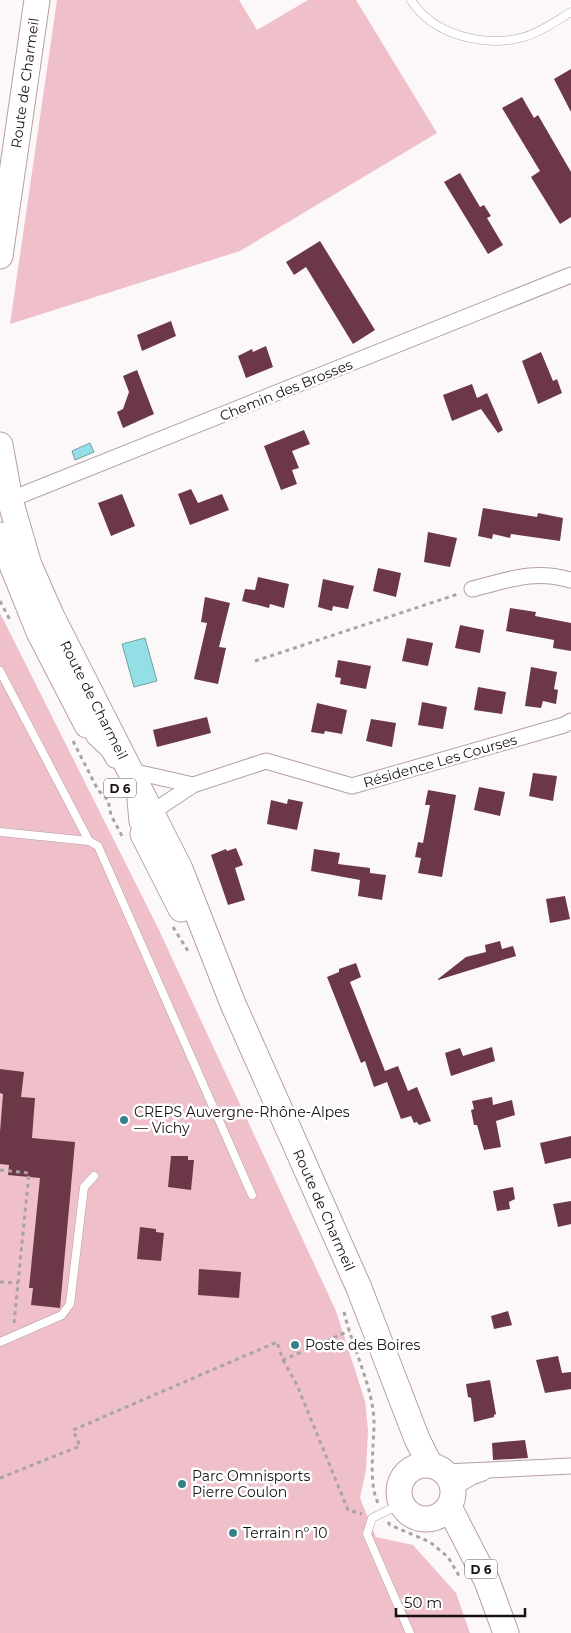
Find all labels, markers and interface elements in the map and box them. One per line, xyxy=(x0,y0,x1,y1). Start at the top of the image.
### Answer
street label: Route de Charmeil xyxy=(7,17,43,149)
street label: Chemin des Brosses xyxy=(217,355,355,425)
street label: Route de Charmeil xyxy=(56,637,132,763)
street label: Résidence Les Courses xyxy=(361,730,519,792)
road number: D 6 xyxy=(104,778,136,798)
place label: CREPS Auvergne-Rhône-Alpes — Vichy xyxy=(134,1103,350,1137)
marker: CREPS Auvergne-Rhône-Alpes — Vichy xyxy=(118,1114,130,1126)
street label: Route de Charmeil xyxy=(289,1146,359,1274)
place label: Poste des Boires xyxy=(305,1336,420,1354)
marker: Poste des Boires xyxy=(289,1339,301,1351)
place label: Parc Omnisports Pierre Coulon xyxy=(192,1467,311,1501)
marker: Parc Omnisports Pierre Coulon xyxy=(176,1478,188,1490)
place label: Terrain n° 10 xyxy=(243,1524,327,1542)
marker: Terrain n° 10 xyxy=(227,1527,239,1539)
road number: D 6 xyxy=(465,1560,497,1578)
scale bar xyxy=(396,1586,525,1618)
text: 50 m xyxy=(404,1593,442,1612)

